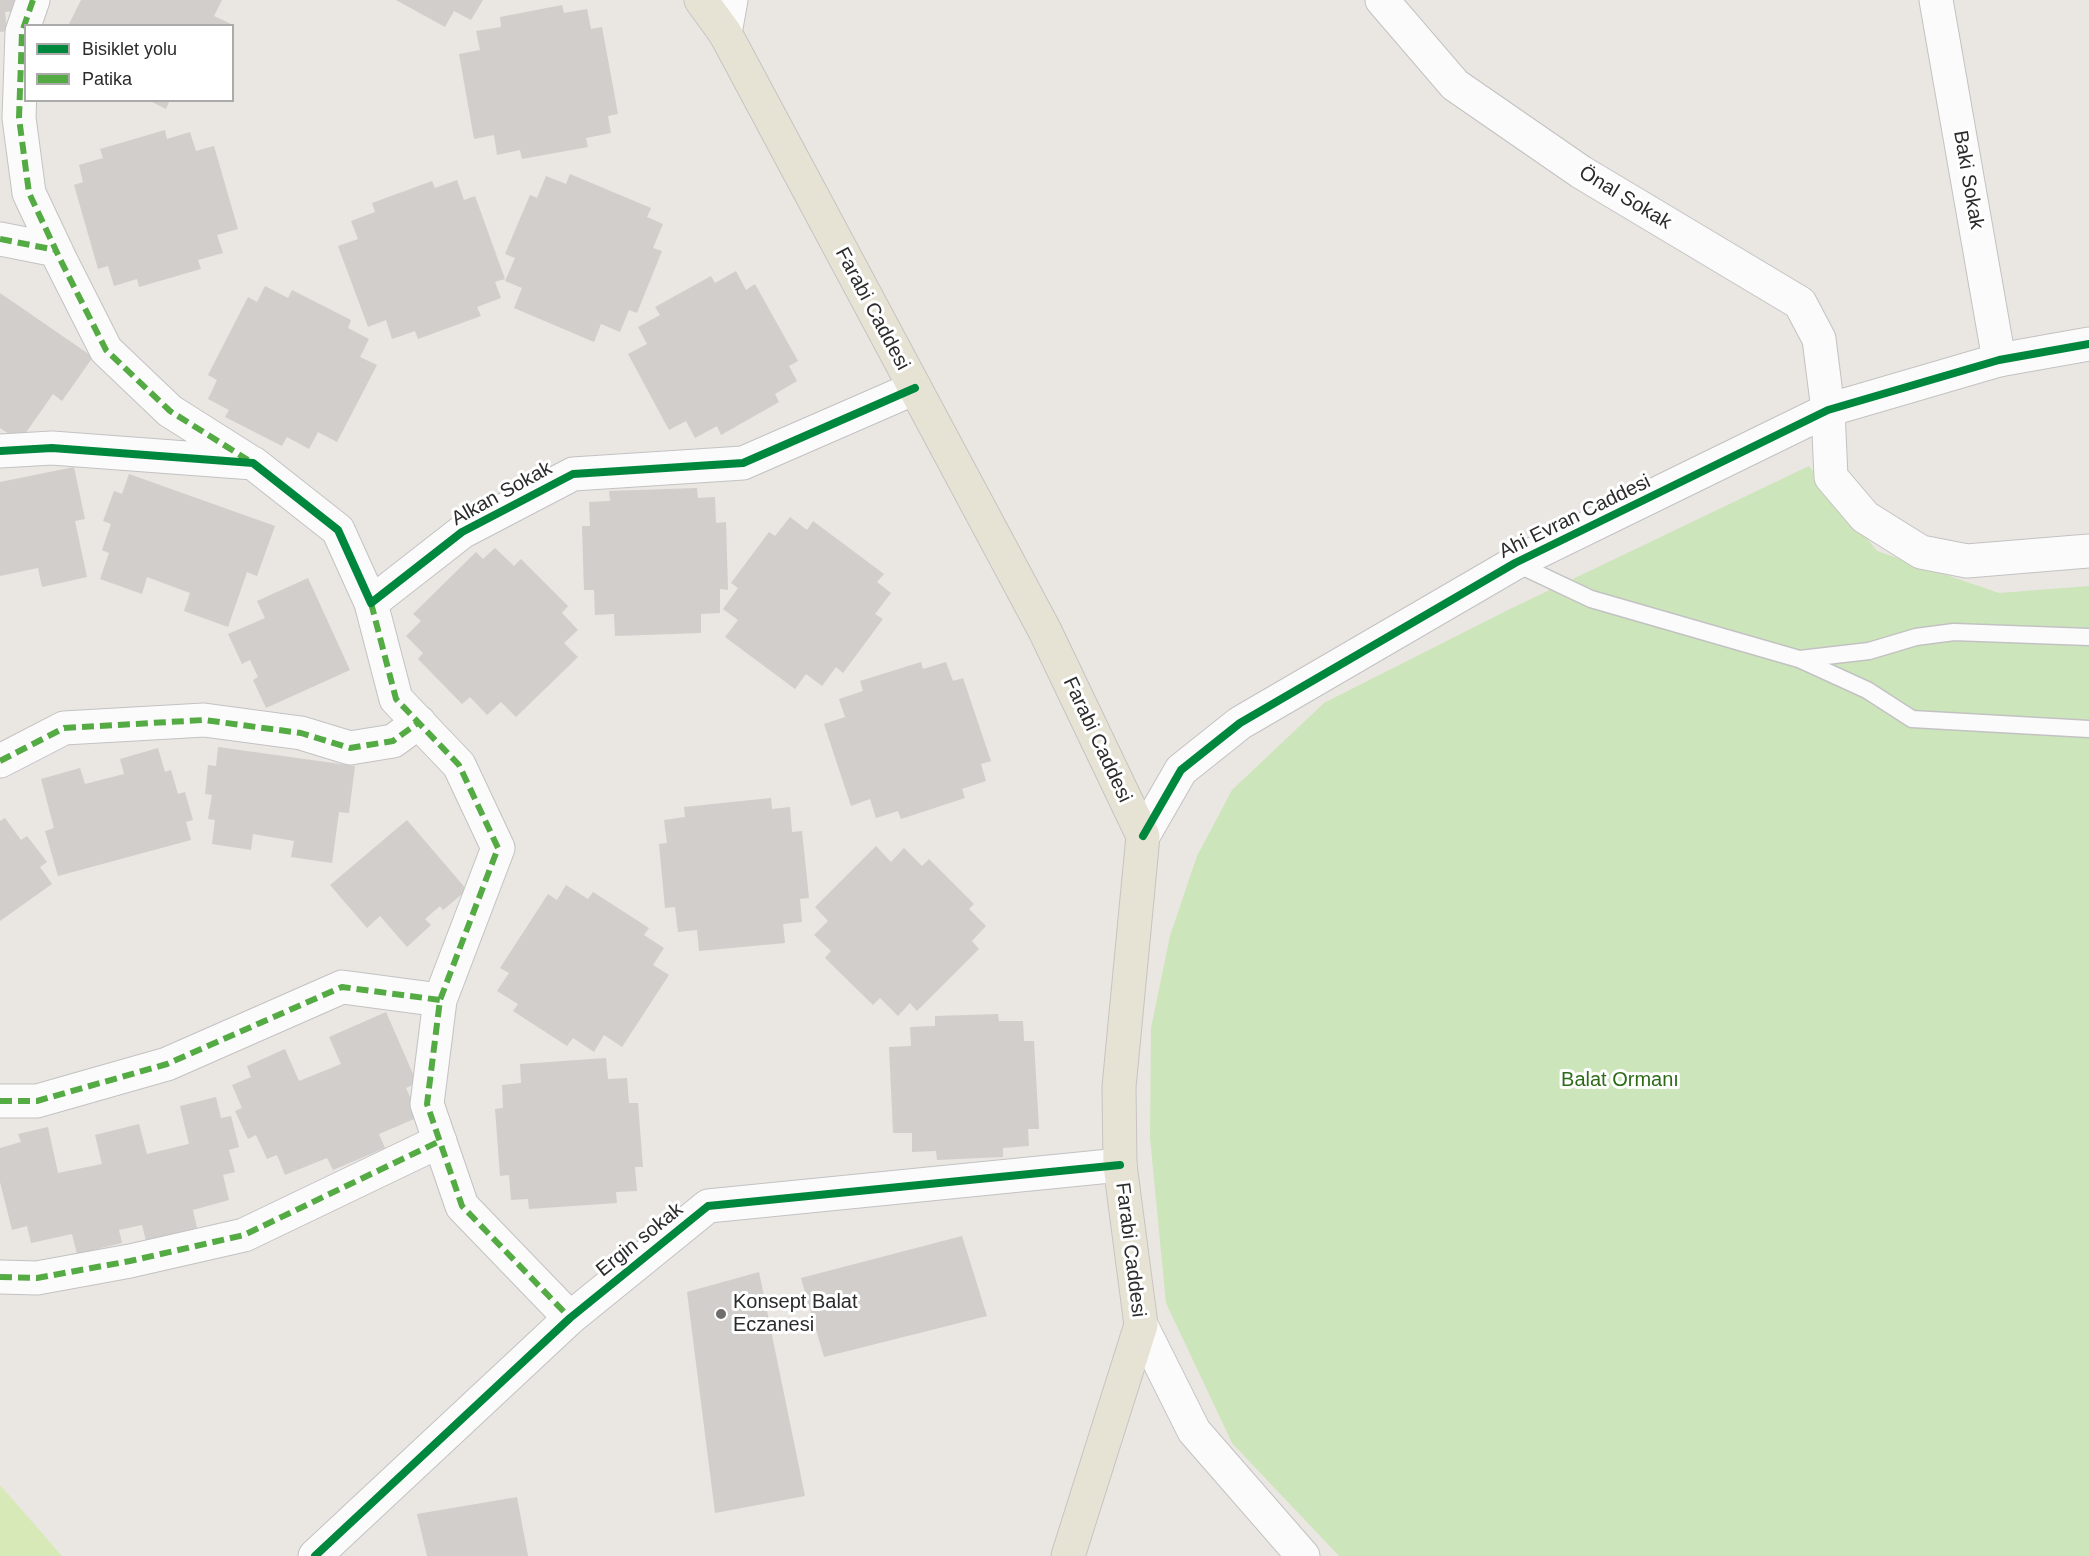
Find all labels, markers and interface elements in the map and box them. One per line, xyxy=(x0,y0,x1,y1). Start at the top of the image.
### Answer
legend xyxy=(24,24,234,102)
text: Bisiklet yolu xyxy=(82,39,177,59)
text: Patika xyxy=(82,69,132,89)
street label: Baki Sokak xyxy=(1947,129,1989,231)
street label: Önal Sokak xyxy=(1575,161,1675,235)
street label: Farabi Caddesi xyxy=(830,243,914,375)
street label: Alkan Sokak xyxy=(448,457,556,531)
street label: Ahi Evran Caddesi xyxy=(1495,470,1655,564)
street label: Farabi Caddesi xyxy=(1057,673,1137,807)
park label: Balat Ormanı xyxy=(1561,1068,1679,1092)
street label: Farabi Caddesi xyxy=(1110,1181,1150,1319)
street label: Ergin sokak xyxy=(592,1198,688,1282)
place label: Konsept Balat Eczanesi xyxy=(733,1290,858,1337)
marker: Konsept Balat Eczanesi xyxy=(714,1307,728,1321)

